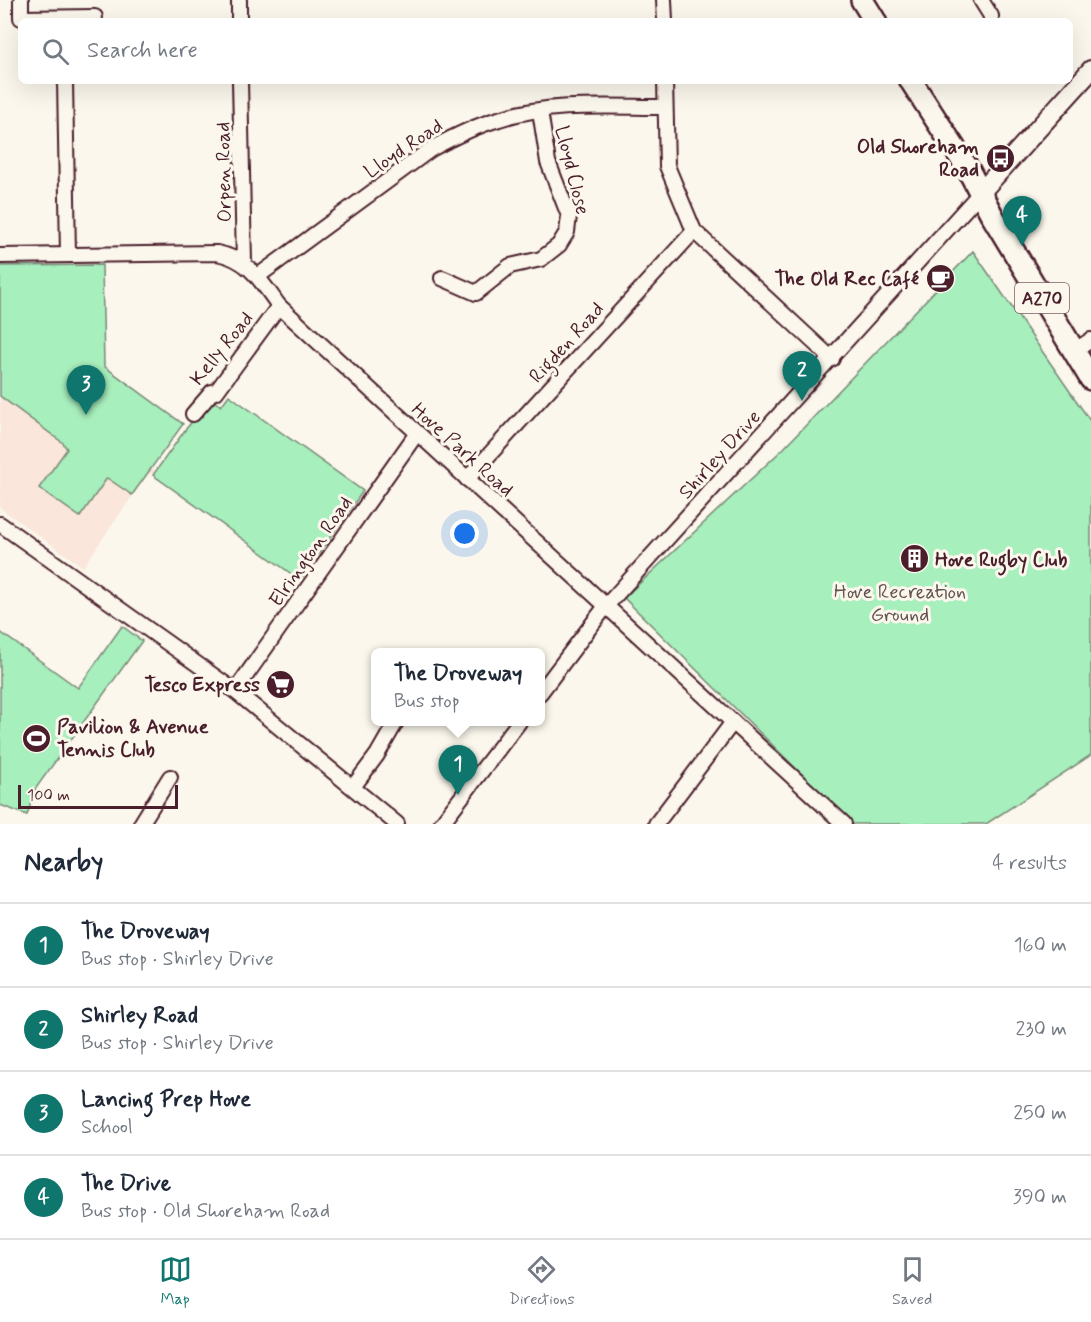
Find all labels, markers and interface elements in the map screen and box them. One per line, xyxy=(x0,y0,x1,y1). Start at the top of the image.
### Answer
search box xyxy=(18,18,1073,84)
icon: search xyxy=(39,35,72,68)
text: Search here xyxy=(87,37,198,65)
street label: Lloyd Road xyxy=(359,113,449,185)
street label: Orpen Road xyxy=(210,121,239,222)
street label: Lloyd Close xyxy=(547,123,596,218)
place label: Old Shoreham Road xyxy=(857,134,979,184)
bus stop icon: Old Shoreham Road xyxy=(984,142,1016,174)
pin: 4 xyxy=(1002,196,1042,246)
cafe icon: The Old Rec Café xyxy=(924,262,956,294)
place label: The Old Rec Café xyxy=(775,266,919,293)
road number: A270 xyxy=(1015,283,1069,313)
street label: Rigden Road xyxy=(523,297,612,391)
street label: Kelly Road xyxy=(184,306,260,391)
pin: 2 xyxy=(782,352,822,401)
pin: 3 xyxy=(66,366,106,415)
street label: Hove Park Road xyxy=(405,397,519,503)
street label: Shirley Drive xyxy=(673,405,767,505)
street label: Elrington Road xyxy=(263,491,359,613)
your location xyxy=(450,519,479,548)
building icon: Hove Rugby Club xyxy=(898,543,930,575)
place label: Hove Rugby Club xyxy=(935,547,1068,576)
park label: Hove Recreation Ground xyxy=(834,579,966,629)
popup xyxy=(371,648,545,726)
text: The Droveway xyxy=(394,660,522,688)
supermarket icon: Tesco Express xyxy=(265,668,297,700)
place label: Tesco Express xyxy=(144,672,260,699)
text: Bus stop xyxy=(394,688,460,715)
place label: Pavilion & Avenue Tennis Club xyxy=(57,714,209,764)
sports icon: Pavilion & Avenue Tennis Club xyxy=(20,722,52,754)
pin: 1 xyxy=(438,746,478,795)
scale bar xyxy=(18,782,178,810)
text: 100 m xyxy=(27,785,70,806)
text: Nearby xyxy=(24,846,103,880)
text: 4 results xyxy=(992,850,1067,877)
text: The Droveway xyxy=(81,918,210,946)
text: 1 xyxy=(39,932,48,959)
text: 160 m xyxy=(1014,932,1067,959)
text: Bus stop · Shirley Drive xyxy=(81,946,274,973)
text: Shirley Road xyxy=(81,1002,198,1030)
text: 2 xyxy=(39,1016,48,1043)
text: 230 m xyxy=(1015,1016,1067,1043)
text: Bus stop · Shirley Drive xyxy=(81,1030,274,1057)
text: Lancing Prep Hove xyxy=(81,1086,251,1114)
text: 3 xyxy=(39,1100,48,1127)
text: 250 m xyxy=(1013,1100,1067,1127)
text: School xyxy=(81,1114,133,1141)
text: The Drive xyxy=(81,1170,171,1198)
text: 4 xyxy=(38,1184,49,1211)
text: 390 m xyxy=(1013,1184,1067,1211)
text: Bus stop · Old Shoreham Road xyxy=(81,1198,330,1225)
tab: Map xyxy=(159,1253,192,1310)
tab: Directions xyxy=(509,1253,575,1310)
tab: Saved xyxy=(892,1253,932,1310)

